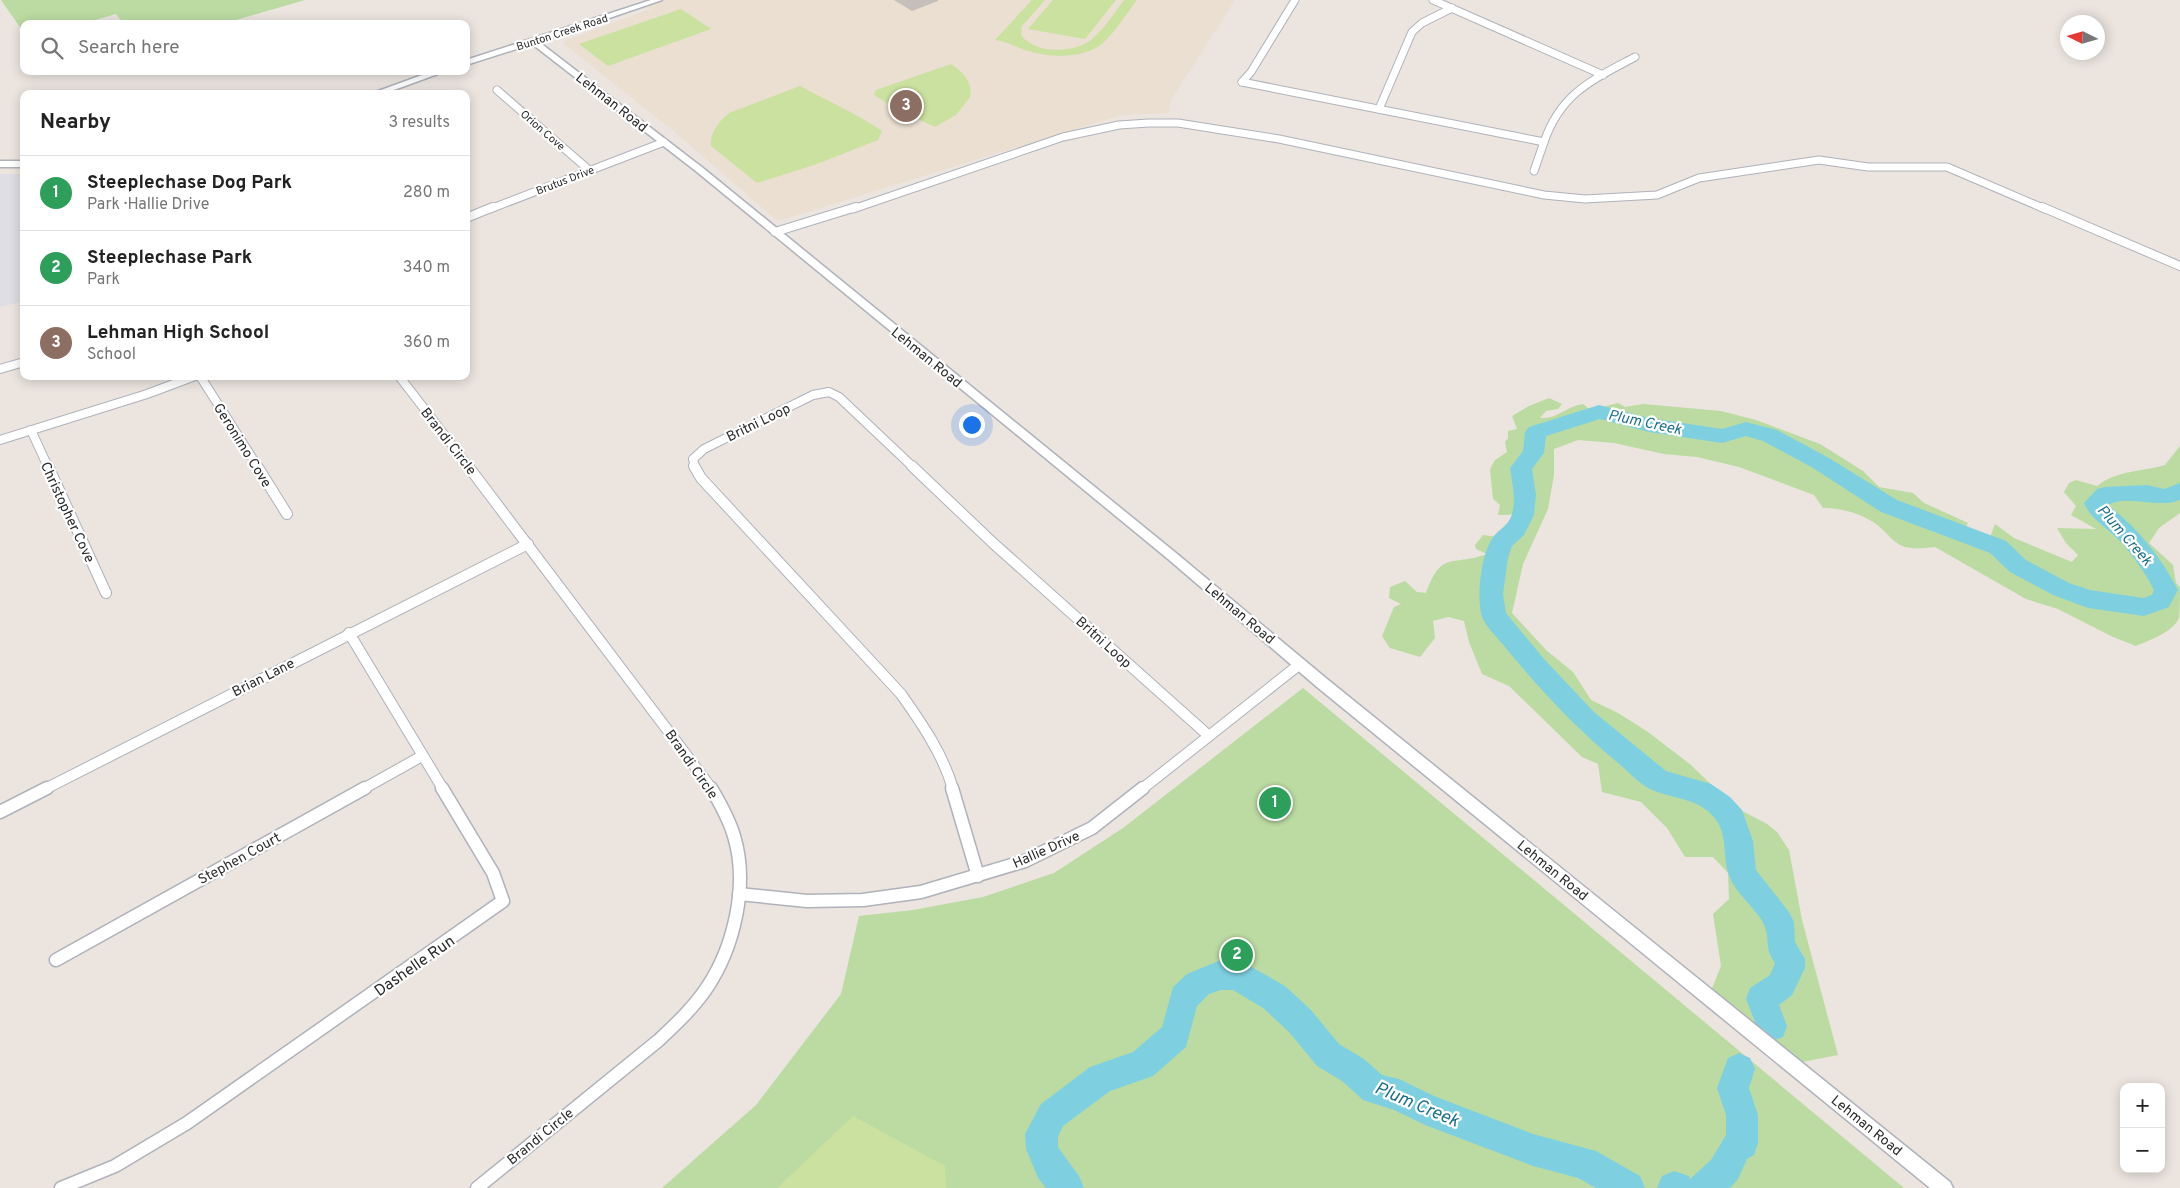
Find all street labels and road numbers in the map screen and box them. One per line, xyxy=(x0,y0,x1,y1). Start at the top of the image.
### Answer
street label: Bunton Creek Road xyxy=(515,12,610,54)
street label: Lehman Road xyxy=(572,70,650,137)
street label: Orion Cove xyxy=(517,108,568,154)
street label: Brutus Drive xyxy=(534,163,597,198)
street label: Lehman Road xyxy=(887,324,965,392)
street label: Geronimo Cove xyxy=(209,400,274,491)
street label: Britni Loop xyxy=(724,401,794,446)
street label: Brandi Circle xyxy=(416,405,479,479)
street label: Christopher Cove xyxy=(36,460,97,566)
street label: Lehman Road xyxy=(1200,580,1278,648)
street label: Britni Loop xyxy=(1072,614,1134,673)
street label: Brian Lane xyxy=(230,655,298,701)
street label: Brandi Circle xyxy=(661,727,721,803)
street label: Hallie Drive xyxy=(1010,828,1083,873)
street label: Stephen Court xyxy=(195,830,284,889)
street label: Lehman Road xyxy=(1513,837,1591,905)
street label: Dashelle Run xyxy=(371,932,459,1002)
street label: Lehman Road xyxy=(1827,1092,1905,1160)
street label: Brandi Circle xyxy=(504,1105,578,1169)

